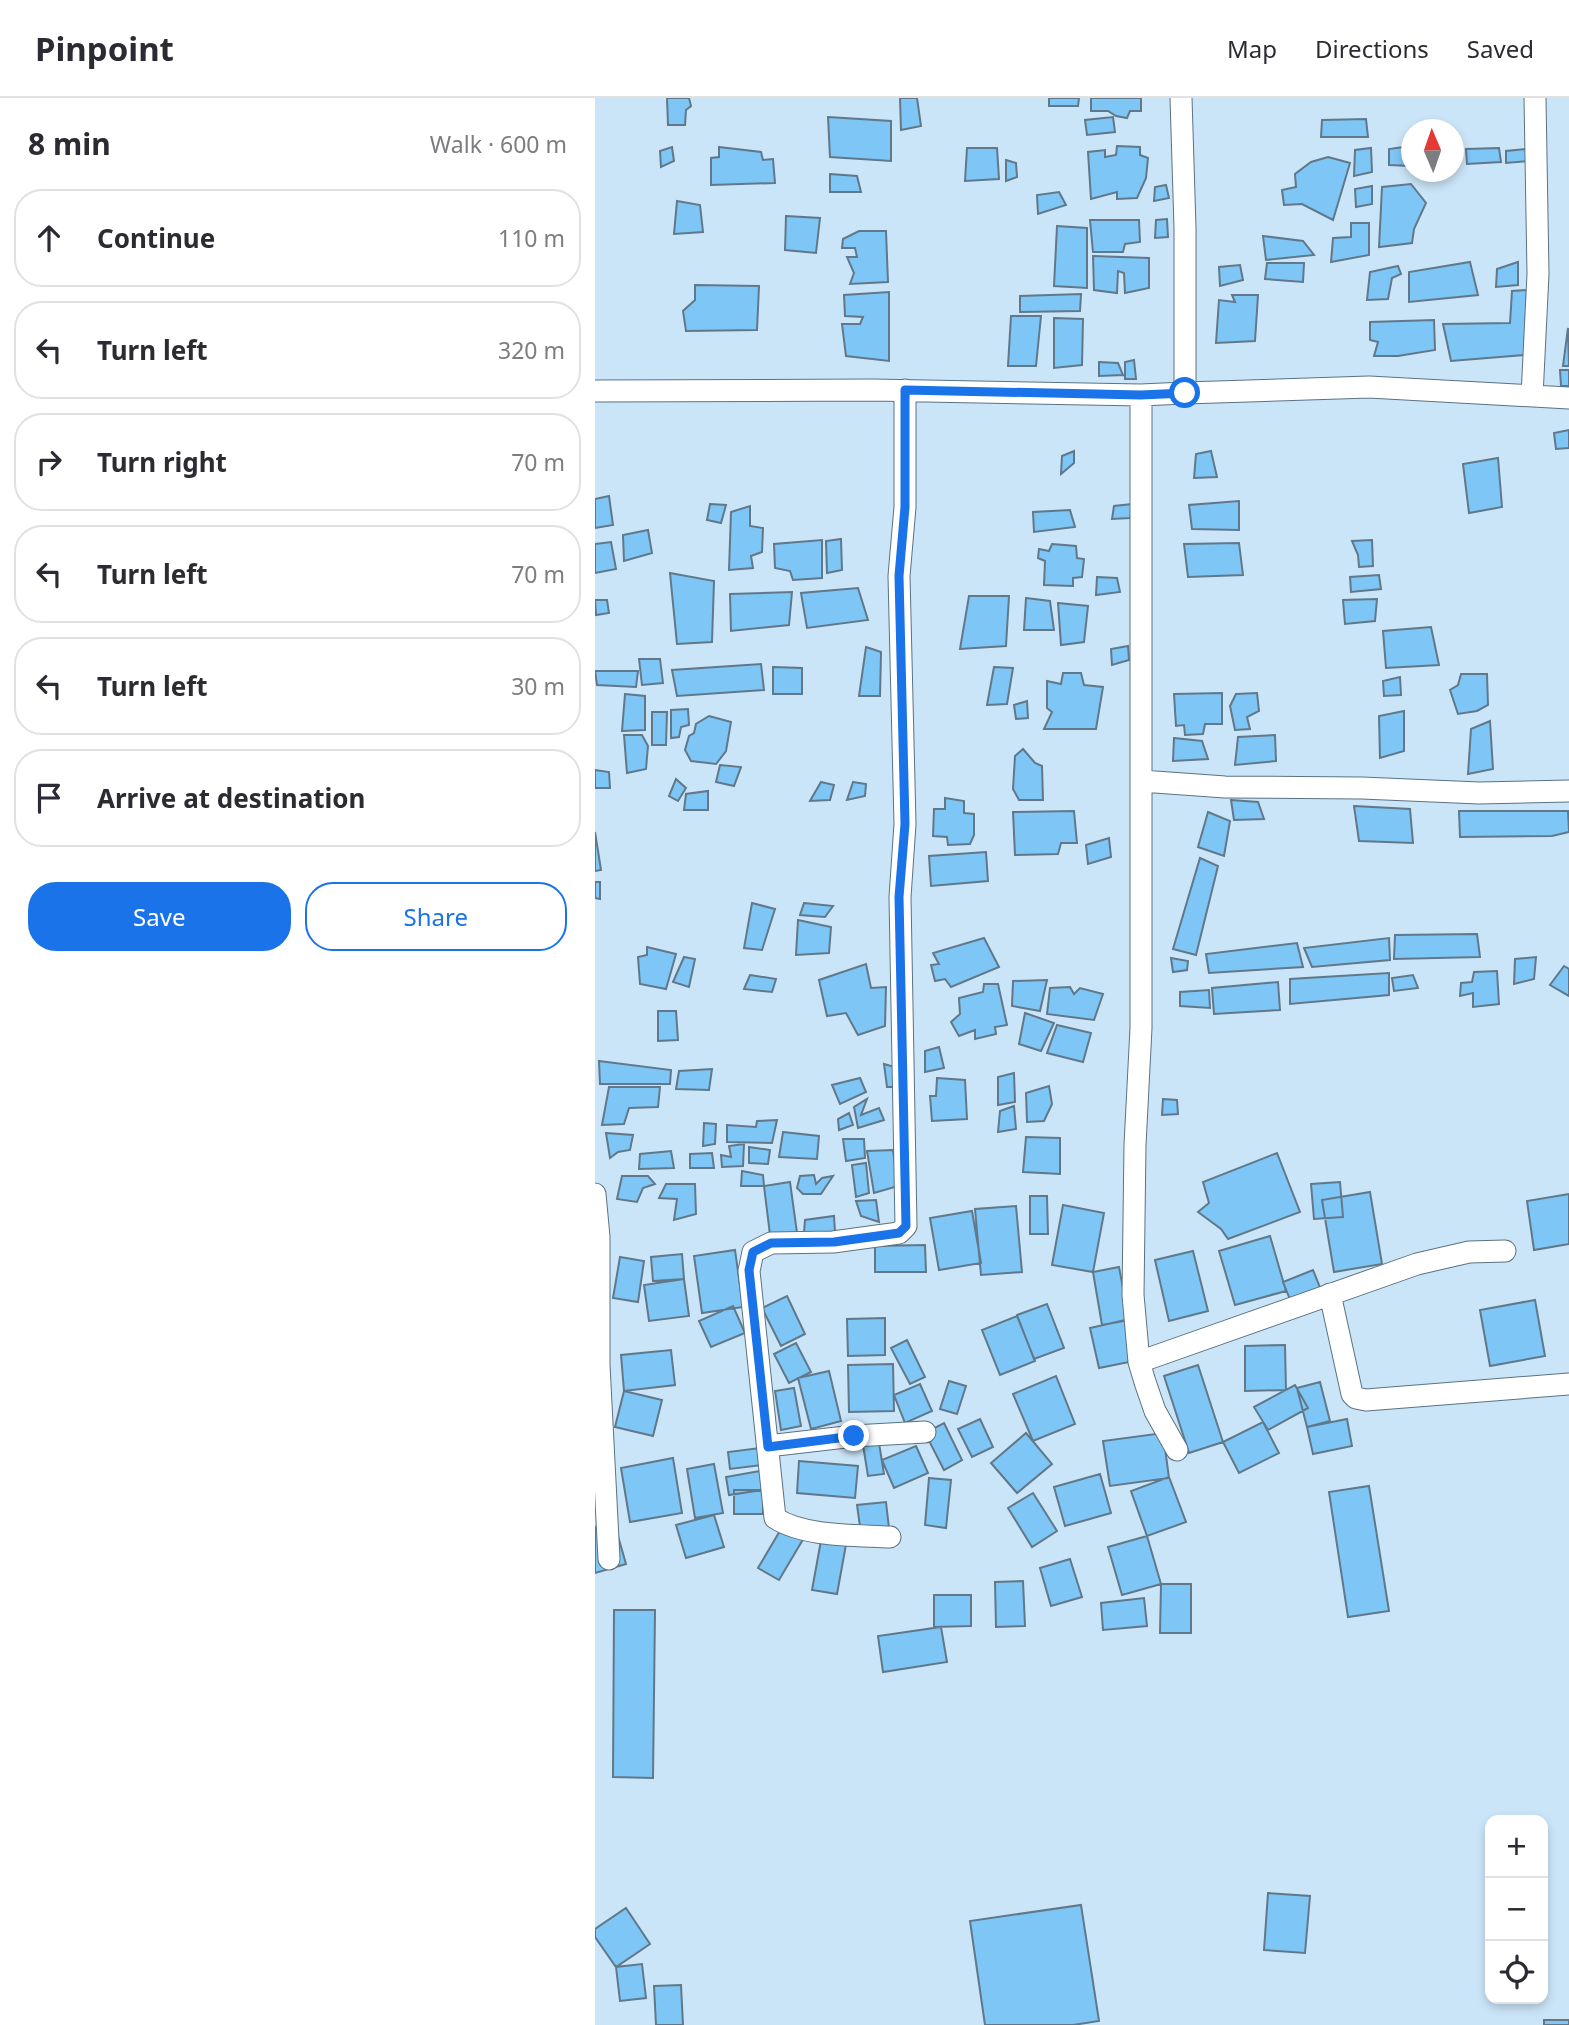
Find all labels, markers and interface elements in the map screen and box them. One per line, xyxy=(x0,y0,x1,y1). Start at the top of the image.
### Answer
text: Pinpoint xyxy=(35,26,174,71)
text: Map xyxy=(1227,32,1277,65)
text: Directions xyxy=(1315,32,1429,65)
text: Saved xyxy=(1467,32,1534,65)
north arrow xyxy=(1401,119,1464,182)
text: 8 min xyxy=(28,123,111,164)
text: Walk · 600 m xyxy=(430,128,567,160)
icon: ahead xyxy=(30,219,68,257)
text: Continue xyxy=(97,220,215,256)
text: 110 m xyxy=(498,222,565,254)
icon: left xyxy=(30,331,68,369)
text: Turn left xyxy=(97,332,208,368)
text: 320 m xyxy=(498,334,565,366)
route start xyxy=(1169,377,1200,408)
icon: right xyxy=(30,443,68,481)
text: Turn right xyxy=(97,444,227,480)
text: 70 m xyxy=(511,446,565,478)
icon: left xyxy=(30,555,68,593)
text: Turn left xyxy=(97,556,208,592)
text: 70 m xyxy=(511,558,565,590)
icon: left xyxy=(30,667,68,705)
text: Turn left xyxy=(97,668,208,704)
text: 30 m xyxy=(511,670,565,702)
icon: arrive xyxy=(30,779,68,817)
text: Arrive at destination xyxy=(97,780,366,816)
button: Save xyxy=(28,882,291,951)
button: Share xyxy=(305,882,567,951)
route end xyxy=(838,1420,869,1451)
map controls xyxy=(1485,1815,1548,2004)
button: + xyxy=(1485,1815,1548,1878)
button: − xyxy=(1485,1878,1548,1941)
button: locate xyxy=(1485,1941,1548,2004)

